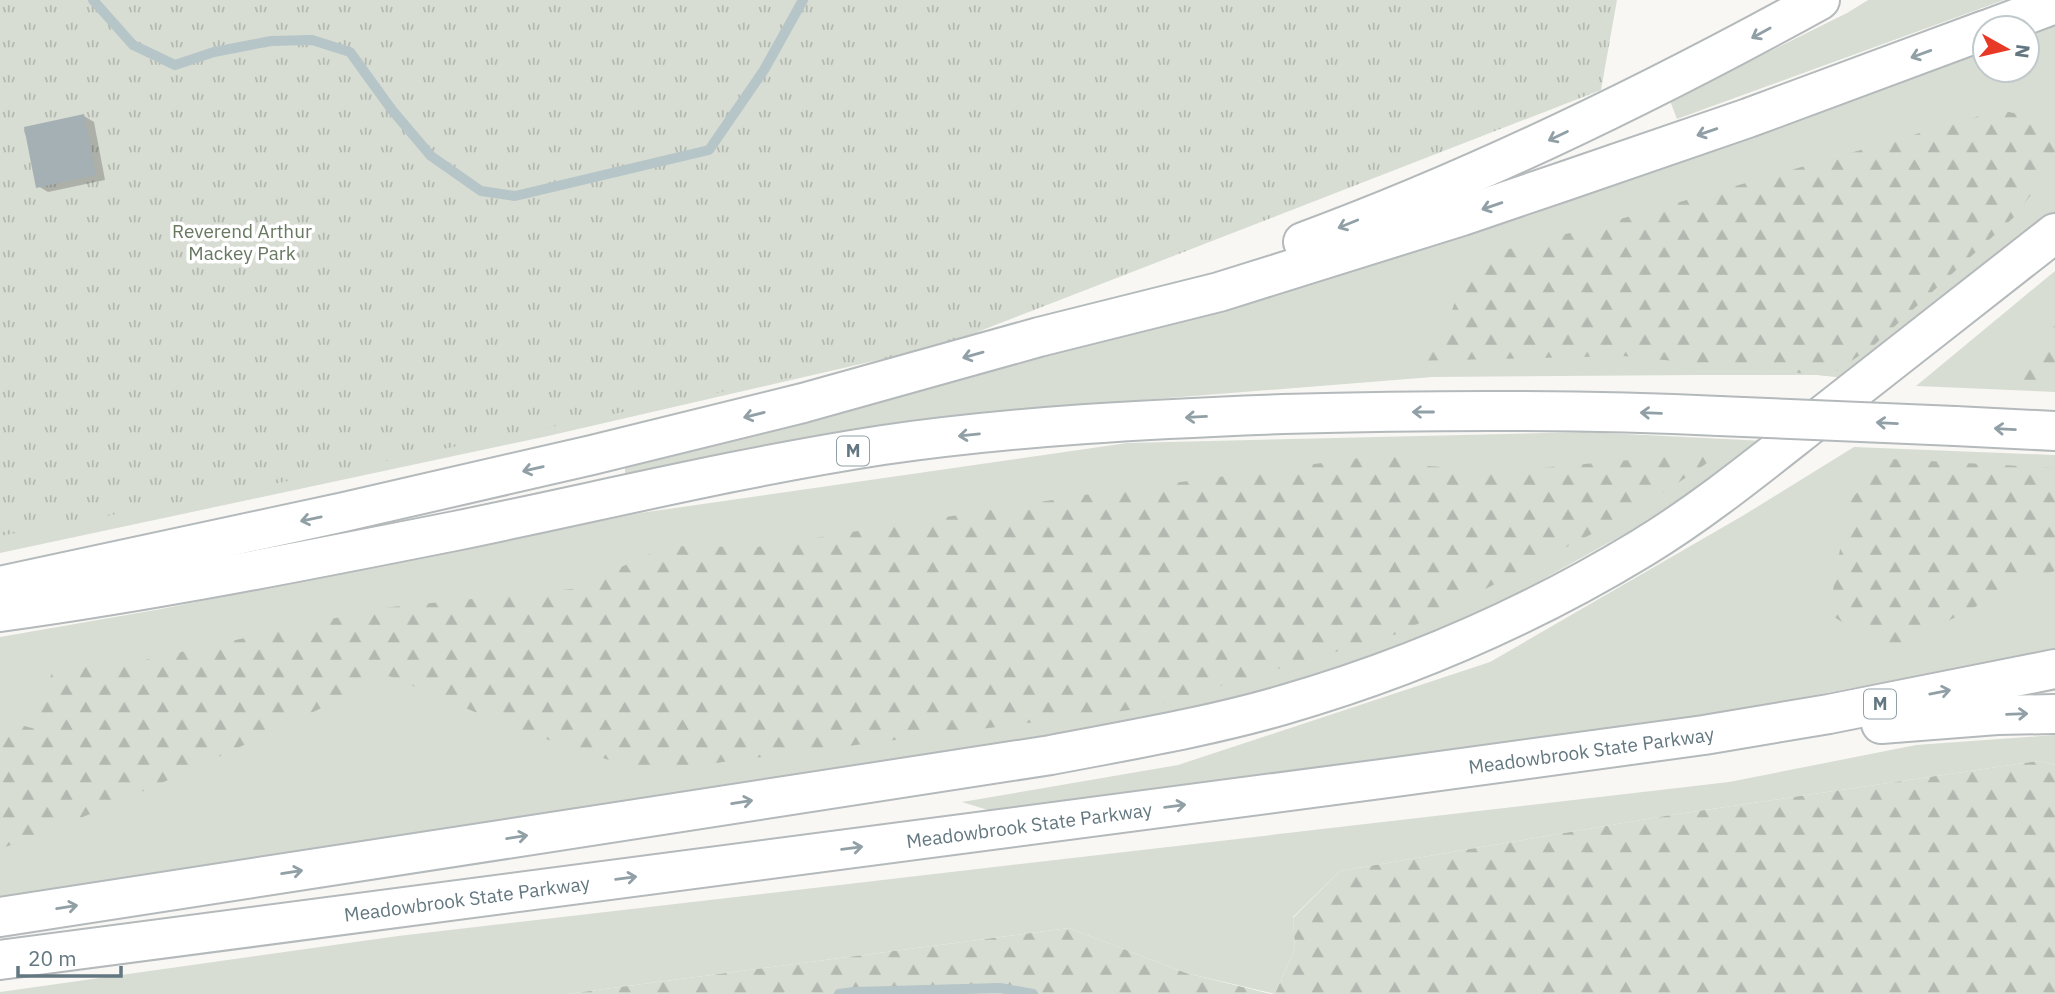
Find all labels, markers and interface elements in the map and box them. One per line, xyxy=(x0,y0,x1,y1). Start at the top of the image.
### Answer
north arrow xyxy=(1971,14,2041,84)
one-way arrow xyxy=(1751,26,1771,40)
text: N xyxy=(2010,43,2036,60)
one-way arrow xyxy=(1911,49,1933,62)
one-way arrow xyxy=(1697,127,1719,139)
one-way arrow xyxy=(1548,129,1569,143)
one-way arrow xyxy=(1482,201,1504,213)
one-way arrow xyxy=(1338,218,1359,231)
park label: Reverend Arthur Mackey Park xyxy=(172,219,312,265)
one-way arrow xyxy=(963,350,985,363)
one-way arrow xyxy=(1412,405,1435,419)
one-way arrow xyxy=(1639,406,1662,419)
one-way arrow xyxy=(743,409,766,422)
one-way arrow xyxy=(1185,411,1208,424)
one-way arrow xyxy=(1876,417,1899,430)
one-way arrow xyxy=(1994,422,2017,435)
one-way arrow xyxy=(958,429,981,442)
road number: M xyxy=(837,436,869,466)
one-way arrow xyxy=(522,462,545,476)
one-way arrow xyxy=(300,513,323,527)
one-way arrow xyxy=(1928,685,1951,698)
road number: M xyxy=(1864,690,1896,718)
one-way arrow xyxy=(2005,708,2028,721)
street label: Meadowbrook State Parkway xyxy=(1467,721,1716,779)
one-way arrow xyxy=(730,795,753,808)
street label: Meadowbrook State Parkway xyxy=(905,797,1154,853)
one-way arrow xyxy=(1163,800,1186,813)
one-way arrow xyxy=(505,830,528,843)
one-way arrow xyxy=(840,842,863,855)
one-way arrow xyxy=(280,865,303,878)
street label: Meadowbrook State Parkway xyxy=(343,871,592,927)
one-way arrow xyxy=(615,871,637,884)
one-way arrow xyxy=(56,900,78,913)
scale bar xyxy=(18,934,121,978)
text: 20 m xyxy=(28,944,77,972)

